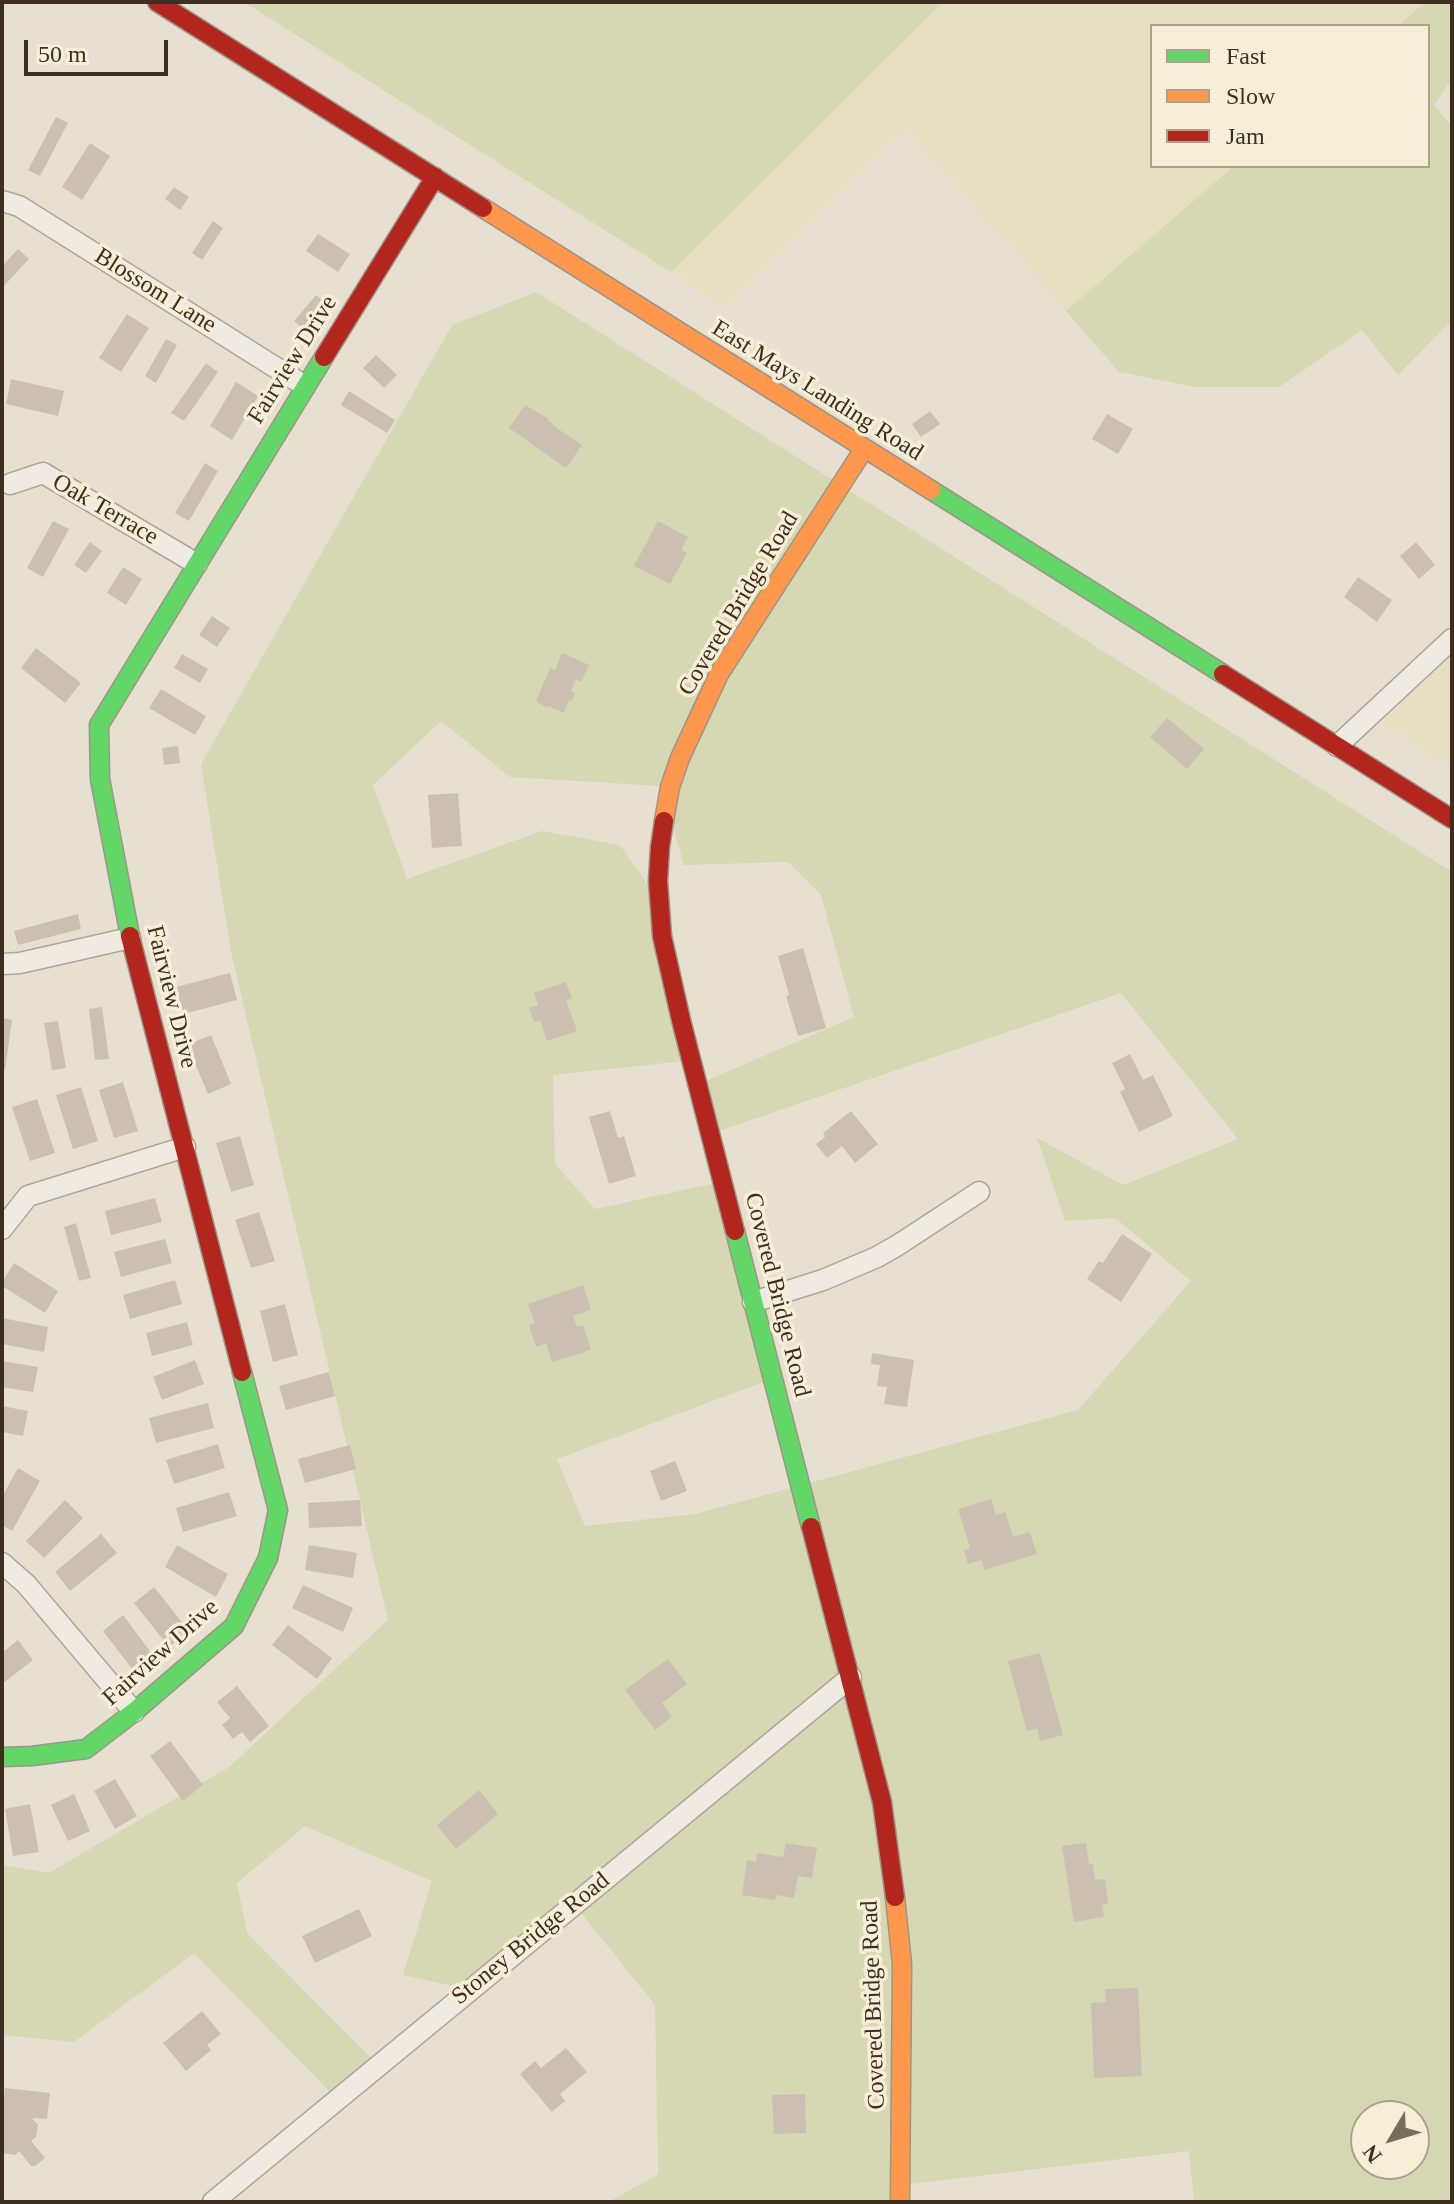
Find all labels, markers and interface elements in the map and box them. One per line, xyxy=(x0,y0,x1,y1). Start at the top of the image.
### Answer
scale bar xyxy=(28,24,172,74)
legend xyxy=(1150,24,1430,168)
text: 50 m xyxy=(38,41,87,67)
text: Fast xyxy=(1226,43,1266,69)
text: Slow xyxy=(1226,83,1275,109)
text: Jam xyxy=(1226,123,1265,149)
street label: Blossom Lane xyxy=(89,242,221,340)
street label: Fairview Drive xyxy=(242,290,344,430)
street label: East Mays Landing Road xyxy=(706,314,928,468)
street label: Oak Terrace xyxy=(47,468,163,552)
street label: Covered Bridge Road xyxy=(673,507,805,701)
street label: Fairview Drive xyxy=(139,923,203,1071)
street label: Covered Bridge Road xyxy=(738,1190,816,1400)
street label: Fairview Drive xyxy=(97,1593,225,1713)
street label: Stoney Bridge Road xyxy=(446,1867,616,2011)
street label: Covered Bridge Road xyxy=(856,1900,892,2110)
north arrow xyxy=(1350,2100,1430,2180)
text: N xyxy=(1358,2140,1387,2168)

